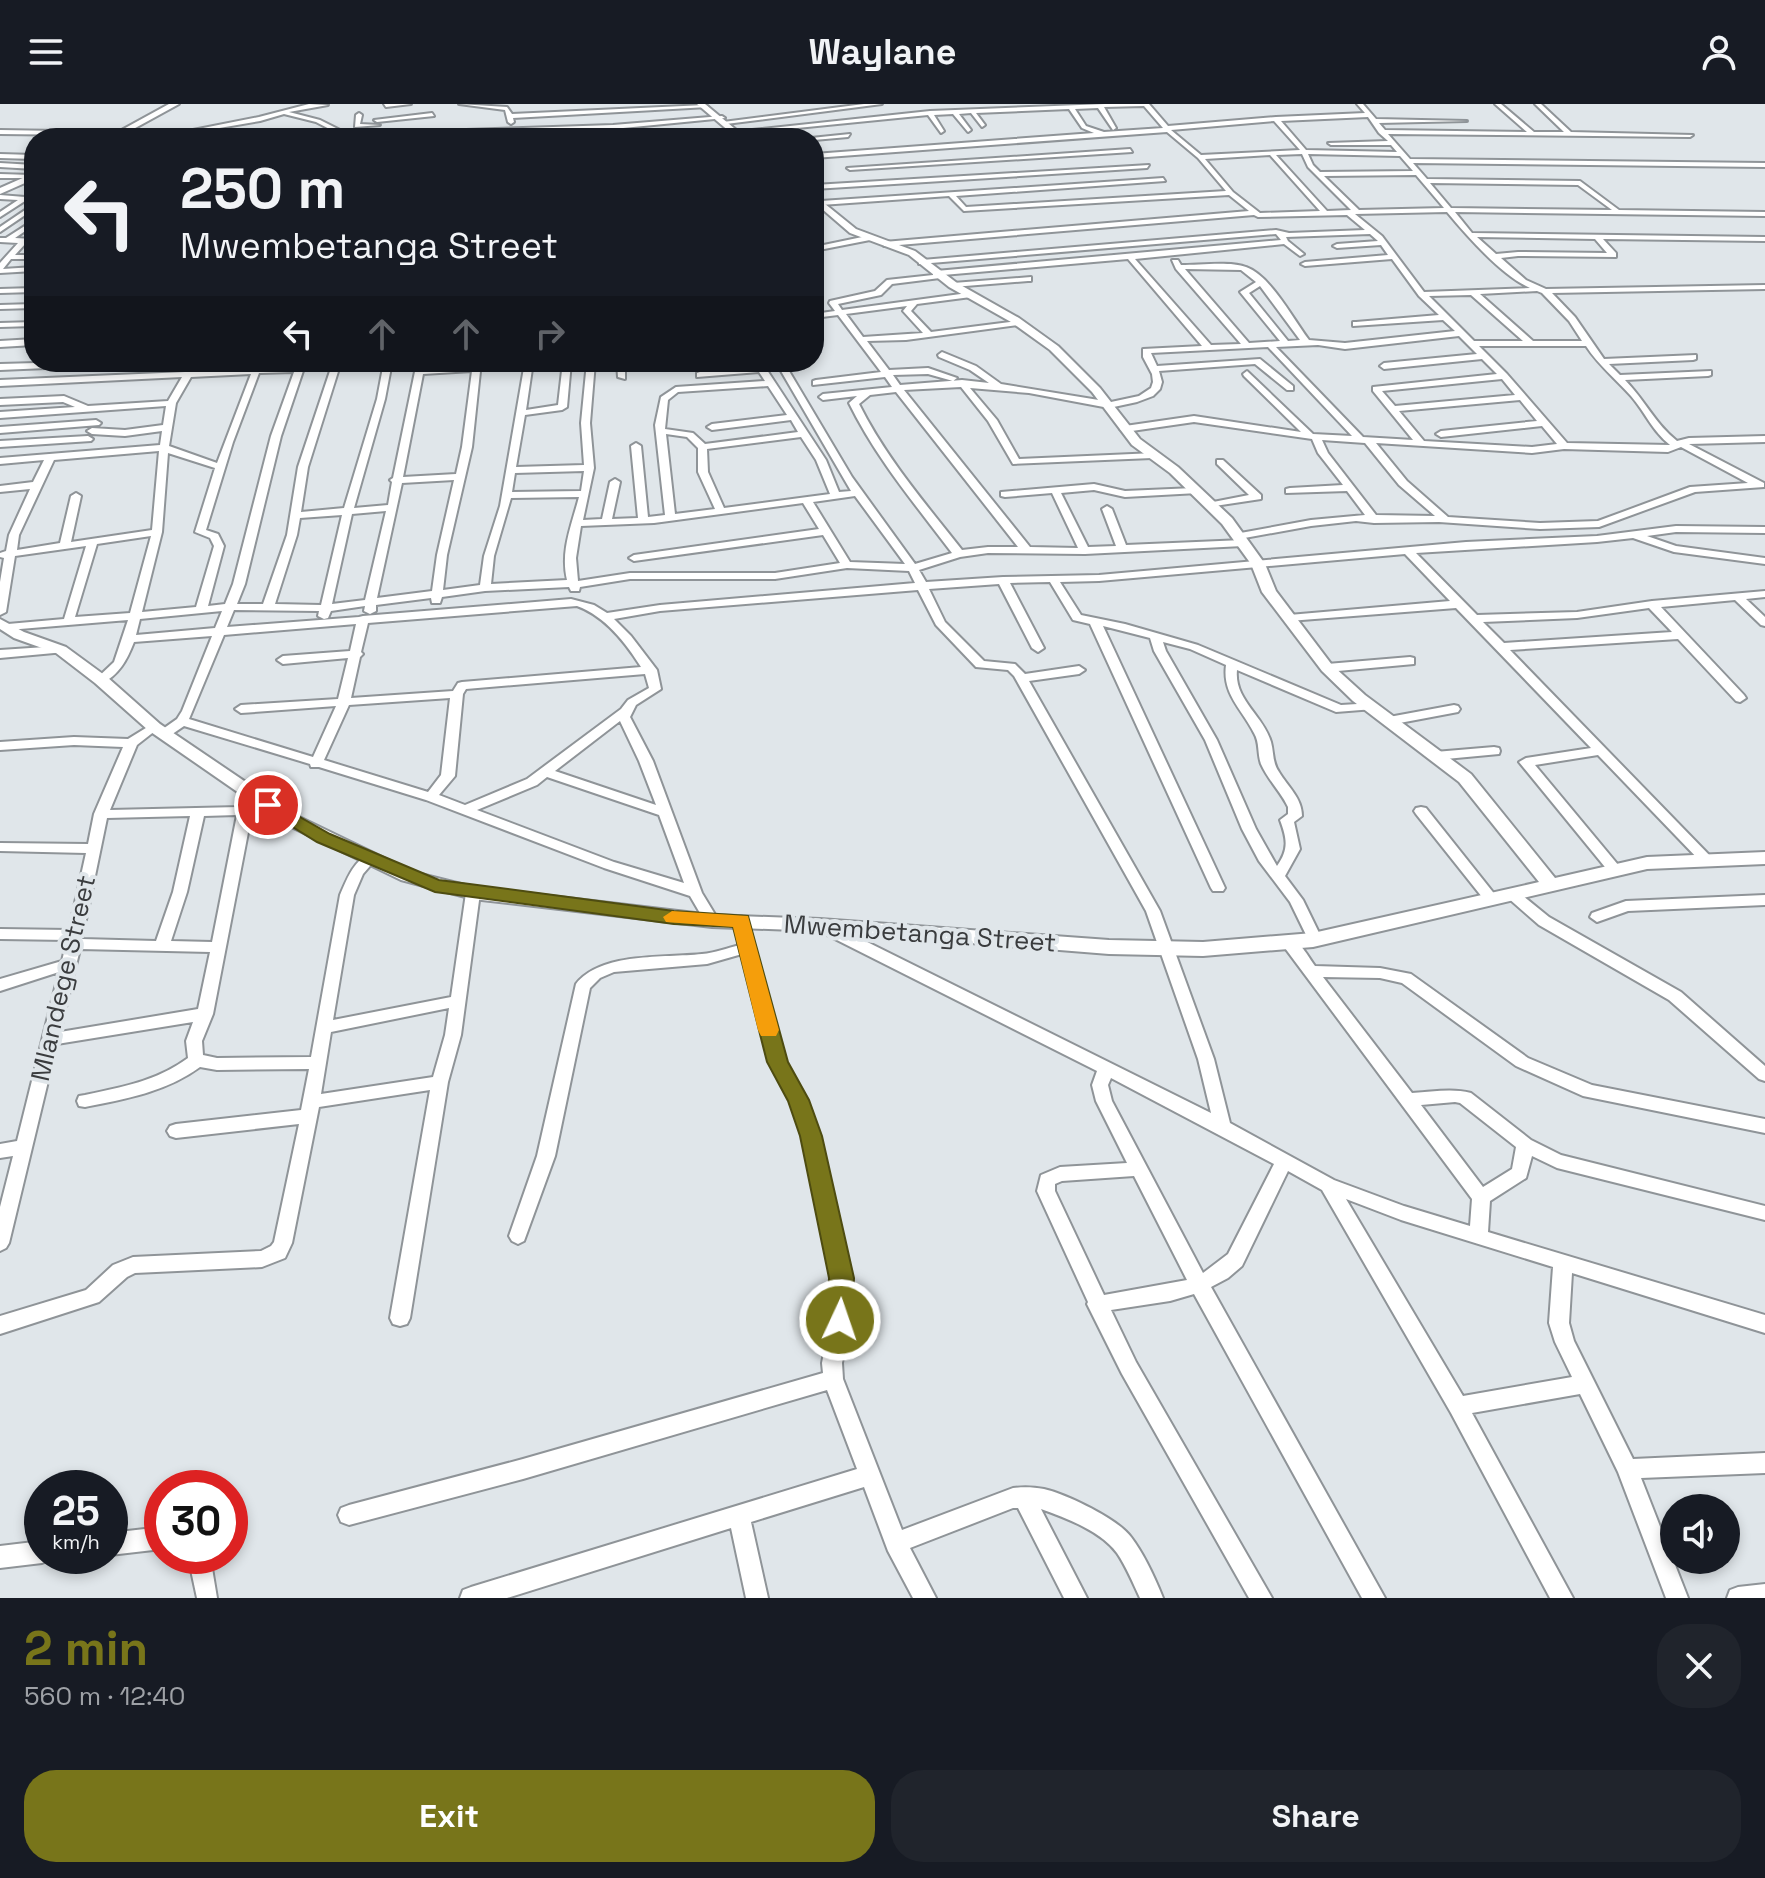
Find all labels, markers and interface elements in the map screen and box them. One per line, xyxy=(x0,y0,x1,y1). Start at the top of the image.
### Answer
text: Waylane xyxy=(809,29,956,75)
icon: menu xyxy=(24,30,68,74)
icon: person xyxy=(1697,30,1741,74)
text: 250 m xyxy=(180,153,345,224)
icon: left xyxy=(48,160,152,264)
text: Mwembetanga Street xyxy=(180,223,558,269)
icon: left xyxy=(276,312,320,356)
icon: ahead xyxy=(360,312,404,356)
icon: ahead xyxy=(444,312,488,356)
icon: right xyxy=(528,312,572,356)
pin xyxy=(234,771,302,839)
icon: arrive xyxy=(246,783,290,827)
street label: Mlandege Street xyxy=(23,872,103,1084)
street label: Mwembetanga Street xyxy=(783,907,1057,959)
position arrow xyxy=(798,1278,882,1362)
speed limit sign: 30 xyxy=(144,1470,248,1574)
text: 25 xyxy=(52,1486,100,1537)
map controls xyxy=(1660,1494,1740,1574)
button: sound xyxy=(1660,1494,1740,1574)
text: km/h xyxy=(52,1529,100,1555)
text: 2 min xyxy=(24,1618,148,1679)
button: close xyxy=(1657,1624,1741,1708)
text: 560 m · 12:40 xyxy=(24,1679,185,1713)
button: Exit xyxy=(24,1770,875,1862)
button: Share xyxy=(891,1770,1741,1862)

